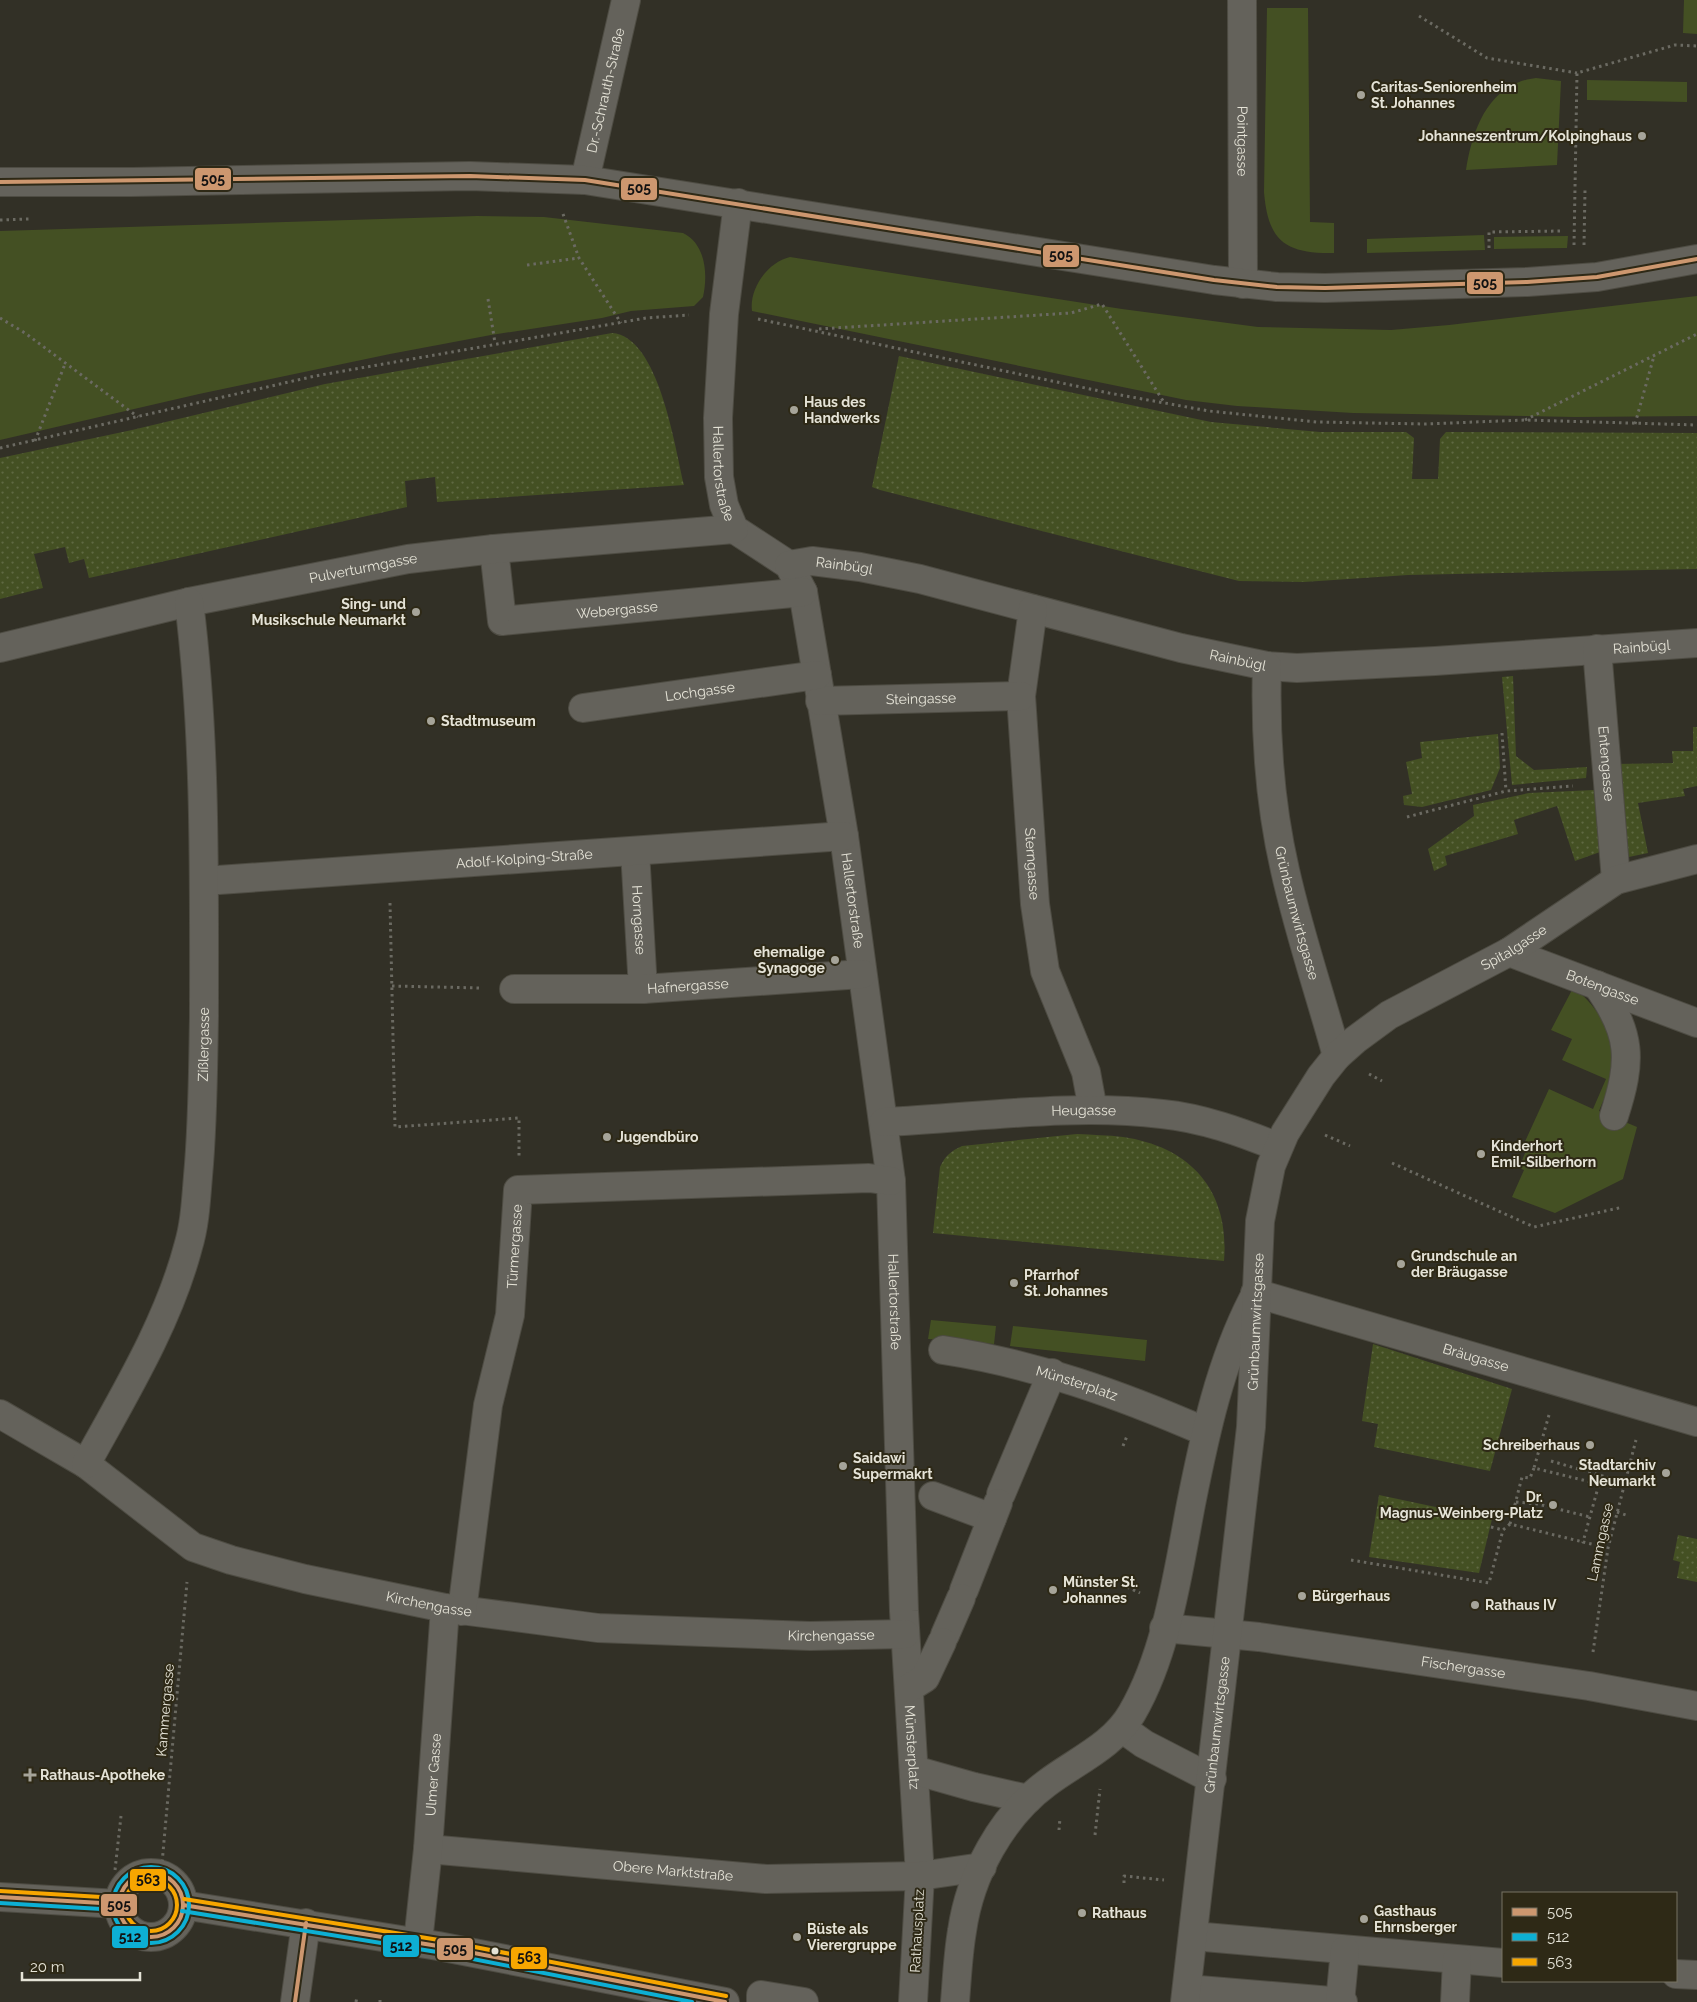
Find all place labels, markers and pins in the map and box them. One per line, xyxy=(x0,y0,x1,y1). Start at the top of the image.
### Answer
place label: Caritas-Seniorenheim St. Johannes xyxy=(1371,79,1517,111)
marker: Caritas-Seniorenheim St. Johannes xyxy=(1355,89,1367,101)
place label: Johanneszentrum/Kolpinghaus xyxy=(1419,128,1632,144)
marker: Johanneszentrum/Kolpinghaus xyxy=(1636,130,1648,142)
place label: Haus des Handwerks xyxy=(804,394,880,426)
marker: Haus des Handwerks xyxy=(788,404,800,416)
place label: Sing- und Musikschule Neumarkt xyxy=(252,596,407,628)
marker: Sing- und Musikschule Neumarkt xyxy=(410,606,422,618)
place label: Stadtmuseum xyxy=(441,713,536,729)
marker: Stadtmuseum xyxy=(425,715,437,727)
place label: ehemalige Synagoge xyxy=(753,944,826,976)
marker: ehemalige Synagoge xyxy=(829,954,841,966)
place label: Jugendbüro xyxy=(617,1129,699,1145)
marker: Jugendbüro xyxy=(601,1131,613,1143)
place label: Kinderhort Emil-Silberhorn xyxy=(1491,1138,1596,1170)
marker: Kinderhort Emil-Silberhorn xyxy=(1475,1148,1487,1160)
place label: Grundschule an der Bräugasse xyxy=(1411,1248,1517,1280)
marker: Grundschule an der Bräugasse xyxy=(1395,1258,1407,1270)
place label: Pfarrhof St. Johannes xyxy=(1024,1267,1108,1299)
marker: Pfarrhof St. Johannes xyxy=(1008,1277,1020,1289)
place label: Schreiberhaus xyxy=(1483,1437,1580,1453)
marker: Schreiberhaus xyxy=(1584,1439,1596,1451)
place label: Saidawi Supermakrt xyxy=(853,1450,933,1482)
place label: Stadtarchiv Neumarkt xyxy=(1579,1457,1657,1489)
marker: Saidawi Supermakrt xyxy=(837,1460,849,1472)
marker: Stadtarchiv Neumarkt xyxy=(1660,1467,1672,1479)
place label: Dr. Magnus-Weinberg-Platz xyxy=(1380,1489,1543,1521)
marker: Dr. Magnus-Weinberg-Platz xyxy=(1547,1499,1559,1511)
place label: Münster St. Johannes xyxy=(1063,1574,1138,1606)
marker: Münster St. Johannes xyxy=(1047,1584,1059,1596)
place label: Bürgerhaus xyxy=(1312,1588,1390,1604)
marker: Bürgerhaus xyxy=(1296,1590,1308,1602)
place label: Rathaus IV xyxy=(1485,1597,1557,1613)
marker: Rathaus IV xyxy=(1469,1599,1481,1611)
place label: Rathaus-Apotheke xyxy=(40,1767,166,1783)
marker: Rathaus-Apotheke xyxy=(24,1769,36,1781)
place label: Gasthaus Ehrnsberger xyxy=(1374,1903,1458,1935)
place label: Rathaus xyxy=(1092,1905,1147,1921)
marker: Rathaus xyxy=(1076,1907,1088,1919)
marker: Gasthaus Ehrnsberger xyxy=(1358,1913,1370,1925)
place label: Büste als Vierergruppe xyxy=(807,1921,897,1953)
marker: Büste als Vierergruppe xyxy=(791,1931,803,1943)
unlabelled marker xyxy=(490,1946,500,1956)

